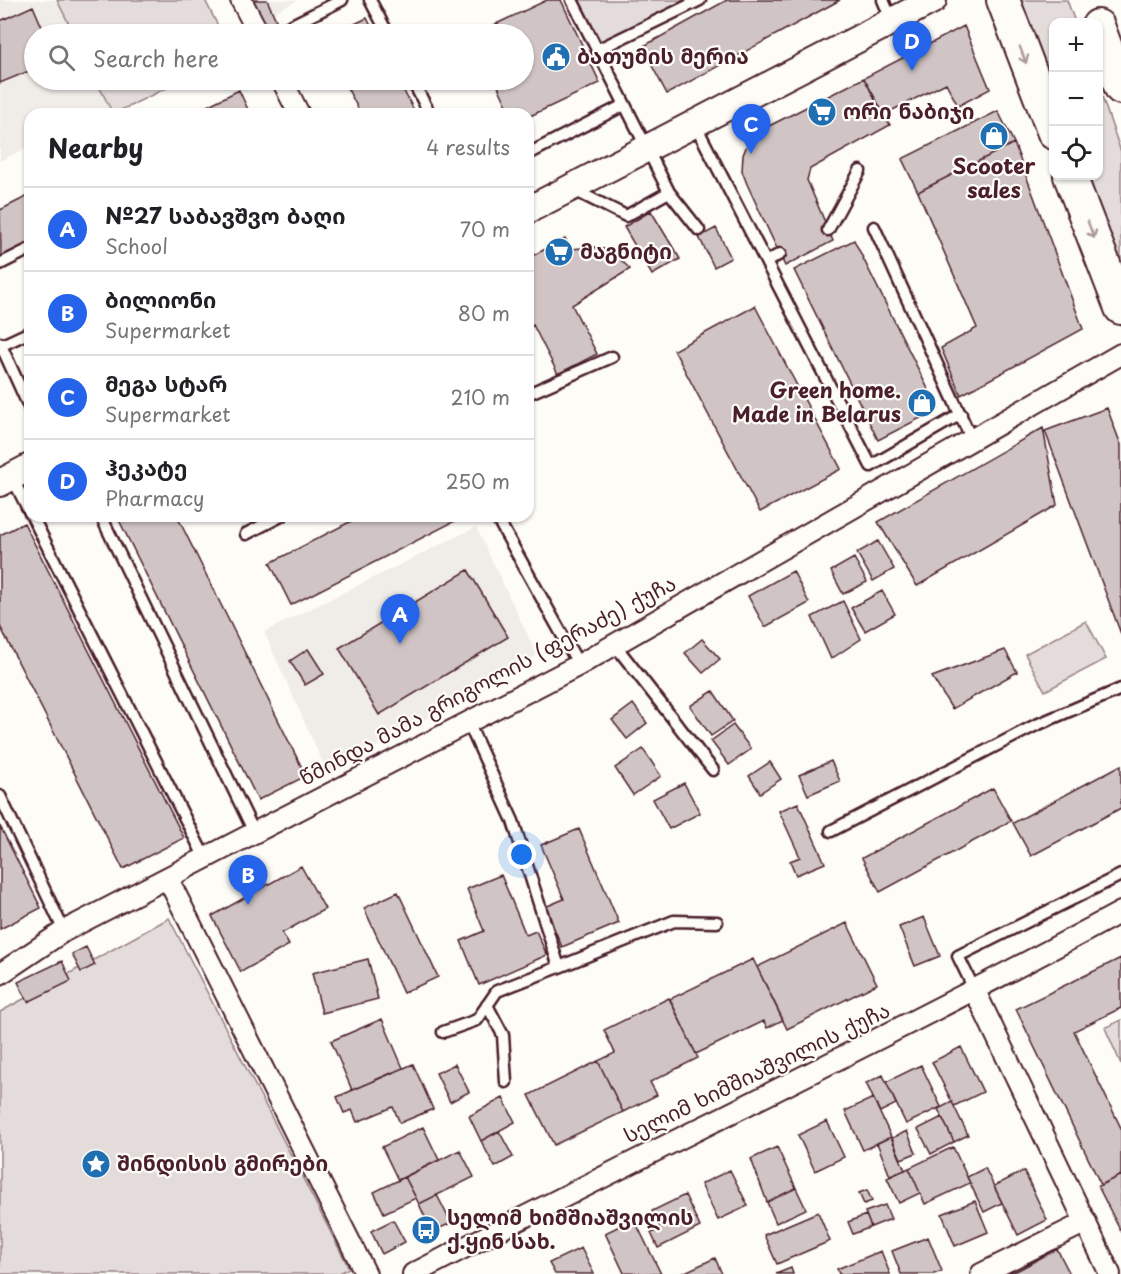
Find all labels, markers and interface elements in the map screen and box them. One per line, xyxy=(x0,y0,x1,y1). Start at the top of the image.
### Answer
map controls xyxy=(1049,18,1103,180)
button: + xyxy=(1049,18,1103,72)
pin: D xyxy=(892,22,932,71)
search box xyxy=(24,24,534,90)
place label: ბათუმის მერია xyxy=(577,39,749,71)
icon: search xyxy=(45,41,78,74)
text: Search here xyxy=(93,41,219,74)
public building icon: ბათუმის მერია xyxy=(540,41,572,73)
one-way arrow xyxy=(1019,45,1030,63)
button: − xyxy=(1049,72,1103,126)
place label: ორი ნაბიჯი xyxy=(843,94,975,126)
supermarket icon: ორი ნაბიჯი xyxy=(806,96,838,128)
pin: C xyxy=(732,104,771,154)
shop icon: Scooter sales xyxy=(978,120,1010,152)
button: locate xyxy=(1049,126,1103,180)
text: Nearby xyxy=(48,128,143,167)
text: 4 results xyxy=(426,132,510,162)
place label: Scooter sales xyxy=(953,149,1036,205)
text: №27 საბავშვო ბაღი xyxy=(105,198,346,231)
text: A xyxy=(60,214,75,244)
text: 70 m xyxy=(460,214,510,244)
one-way arrow xyxy=(1086,220,1097,239)
text: School xyxy=(105,231,168,261)
place label: მაგნიტი xyxy=(580,234,672,266)
supermarket icon: მაგნიტი xyxy=(543,236,575,268)
text: ბილიონი xyxy=(105,282,216,315)
text: B xyxy=(61,298,74,328)
text: 80 m xyxy=(458,298,510,328)
text: Supermarket xyxy=(105,315,231,345)
text: მეგა სტარ xyxy=(105,366,227,399)
place label: Green home. Made in Belarus xyxy=(732,373,901,429)
text: C xyxy=(60,382,75,412)
text: 210 m xyxy=(451,382,510,412)
shop icon: Green home. Made in Belarus xyxy=(906,387,938,419)
text: Supermarket xyxy=(105,399,231,429)
text: ჰეკატე xyxy=(105,450,187,483)
text: D xyxy=(60,466,75,496)
text: 250 m xyxy=(446,466,510,496)
text: Pharmacy xyxy=(105,483,205,513)
street label: წმინდა მამა გრიგოლის (ფერაძე) ქუჩა xyxy=(293,566,681,793)
pin: A xyxy=(380,594,420,644)
your location xyxy=(507,840,536,869)
pin: B xyxy=(228,856,268,905)
street label: სელიმ ხიმშიაშვილის ქუჩა xyxy=(618,993,895,1150)
place label: შინდისის გმირები xyxy=(117,1146,328,1178)
place icon: შინდისის გმირები xyxy=(80,1148,112,1180)
place label: სელიმ ხიმშიაშვილის ქ.ყინ სახ. xyxy=(447,1200,694,1256)
bus stop icon: სელიმ ხიმშიაშვილის ქ.ყინ სახ. xyxy=(410,1214,442,1246)

